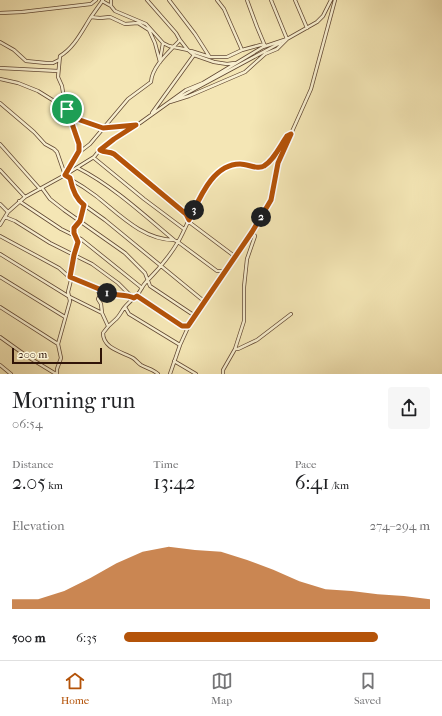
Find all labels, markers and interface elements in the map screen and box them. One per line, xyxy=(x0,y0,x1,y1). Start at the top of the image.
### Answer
pin xyxy=(50,92,84,126)
icon: arrive xyxy=(56,98,78,120)
pin: 3 xyxy=(184,200,204,220)
text: 3 xyxy=(192,203,196,216)
pin: 2 xyxy=(251,207,271,227)
text: 2 xyxy=(258,210,264,223)
pin: 1 xyxy=(97,283,117,303)
text: 1 xyxy=(105,286,109,299)
scale bar xyxy=(12,346,102,365)
text: 200 m xyxy=(18,348,47,361)
button: share xyxy=(388,387,430,429)
text: Morning run xyxy=(12,388,135,414)
text: 06:54 xyxy=(12,416,43,431)
text: Distance xyxy=(12,458,53,471)
text: Time xyxy=(153,458,178,471)
text: Pace xyxy=(295,458,317,471)
text: 2.05 xyxy=(12,471,46,494)
text: 13:42 xyxy=(153,471,196,494)
text: 6:41 xyxy=(295,471,329,494)
text: km xyxy=(46,479,63,492)
text: /km xyxy=(329,479,349,492)
text: Elevation xyxy=(12,518,65,533)
text: 274–294 m xyxy=(369,518,430,533)
text: 500 m xyxy=(12,630,46,645)
text: 6:35 xyxy=(76,630,97,645)
tab: Home xyxy=(61,670,89,707)
tab: Map xyxy=(211,670,233,707)
tab: Saved xyxy=(354,670,381,707)

